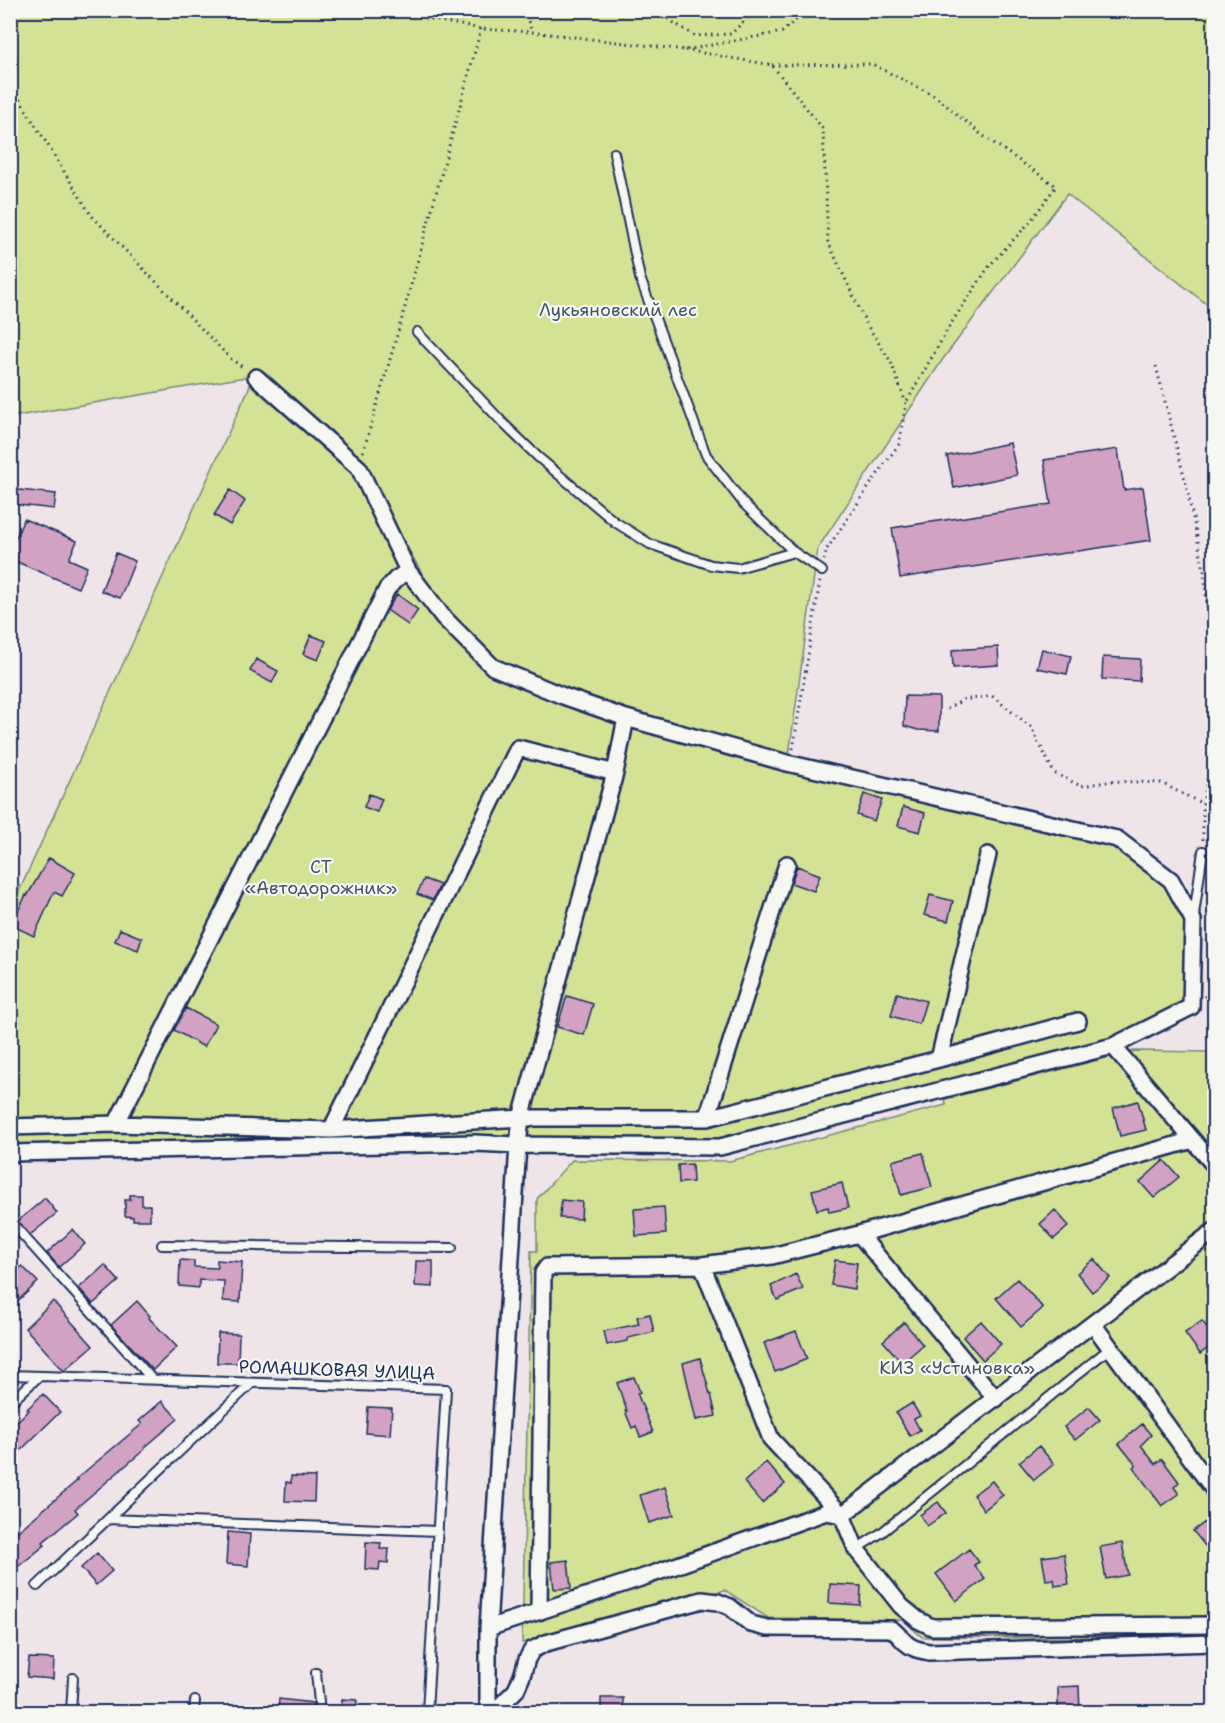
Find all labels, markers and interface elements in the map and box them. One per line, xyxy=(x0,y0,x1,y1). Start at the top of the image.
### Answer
park label: Лукьяновский лес xyxy=(539,298,697,322)
park label: СТ «Автодорожник» xyxy=(245,855,397,900)
street label: РОМАШКОВАЯ УЛИЦА xyxy=(238,1355,436,1385)
park label: КИЗ «Устиновка» xyxy=(879,1356,1035,1380)

